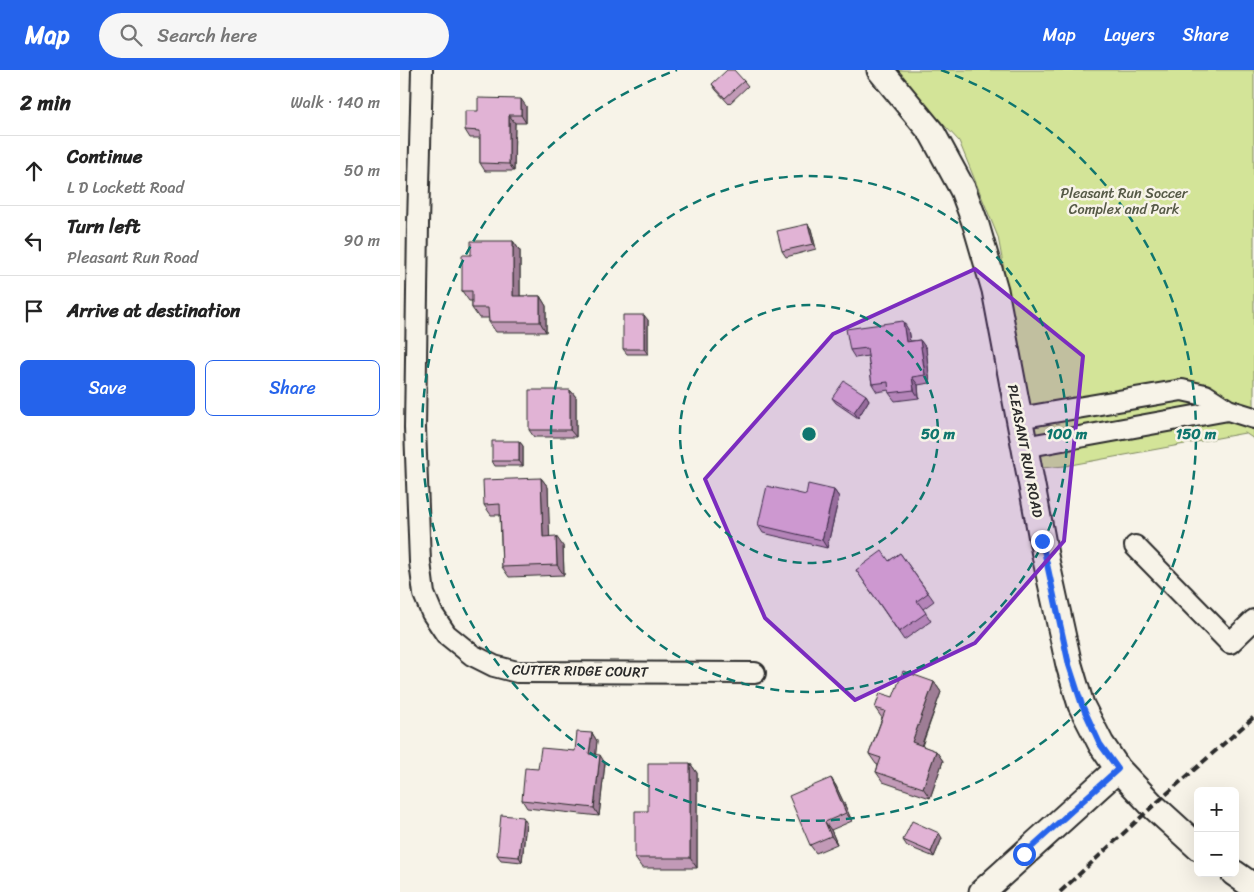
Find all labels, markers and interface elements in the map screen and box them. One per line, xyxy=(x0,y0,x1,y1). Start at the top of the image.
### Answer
search box xyxy=(99,13,449,58)
text: Map xyxy=(25,14,69,56)
text: Search here xyxy=(157,19,257,52)
text: Map xyxy=(1043,19,1076,51)
text: Layers xyxy=(1104,19,1155,51)
text: Share xyxy=(1183,19,1229,51)
icon: search xyxy=(117,21,145,49)
text: 2 min xyxy=(20,84,71,122)
text: Walk · 140 m xyxy=(291,88,380,117)
text: Continue xyxy=(67,140,143,173)
text: 50 m xyxy=(344,156,380,185)
icon: ahead xyxy=(20,157,48,185)
text: L D Lockett Road xyxy=(67,173,184,202)
park label: Pleasant Run Soccer Complex and Park xyxy=(1060,181,1189,222)
text: Turn left xyxy=(67,210,140,243)
text: 90 m xyxy=(344,226,380,255)
icon: left xyxy=(20,227,48,255)
text: Pleasant Run Road xyxy=(67,243,198,272)
text: Arrive at destination xyxy=(67,294,240,327)
icon: arrive xyxy=(20,297,48,325)
button: Save xyxy=(20,360,195,416)
button: Share xyxy=(205,360,380,416)
street label: PLEASANT RUN ROAD xyxy=(1000,382,1050,520)
text: 50 m xyxy=(921,421,956,447)
text: 100 m xyxy=(1047,421,1088,447)
text: 150 m xyxy=(1176,421,1217,447)
centre of rings xyxy=(800,425,818,443)
route end xyxy=(1031,530,1054,553)
street label: CUTTER RIDGE COURT xyxy=(512,657,650,685)
map controls xyxy=(1194,787,1239,877)
button: + xyxy=(1194,787,1239,832)
button: − xyxy=(1194,832,1239,877)
route start xyxy=(1013,843,1036,866)

